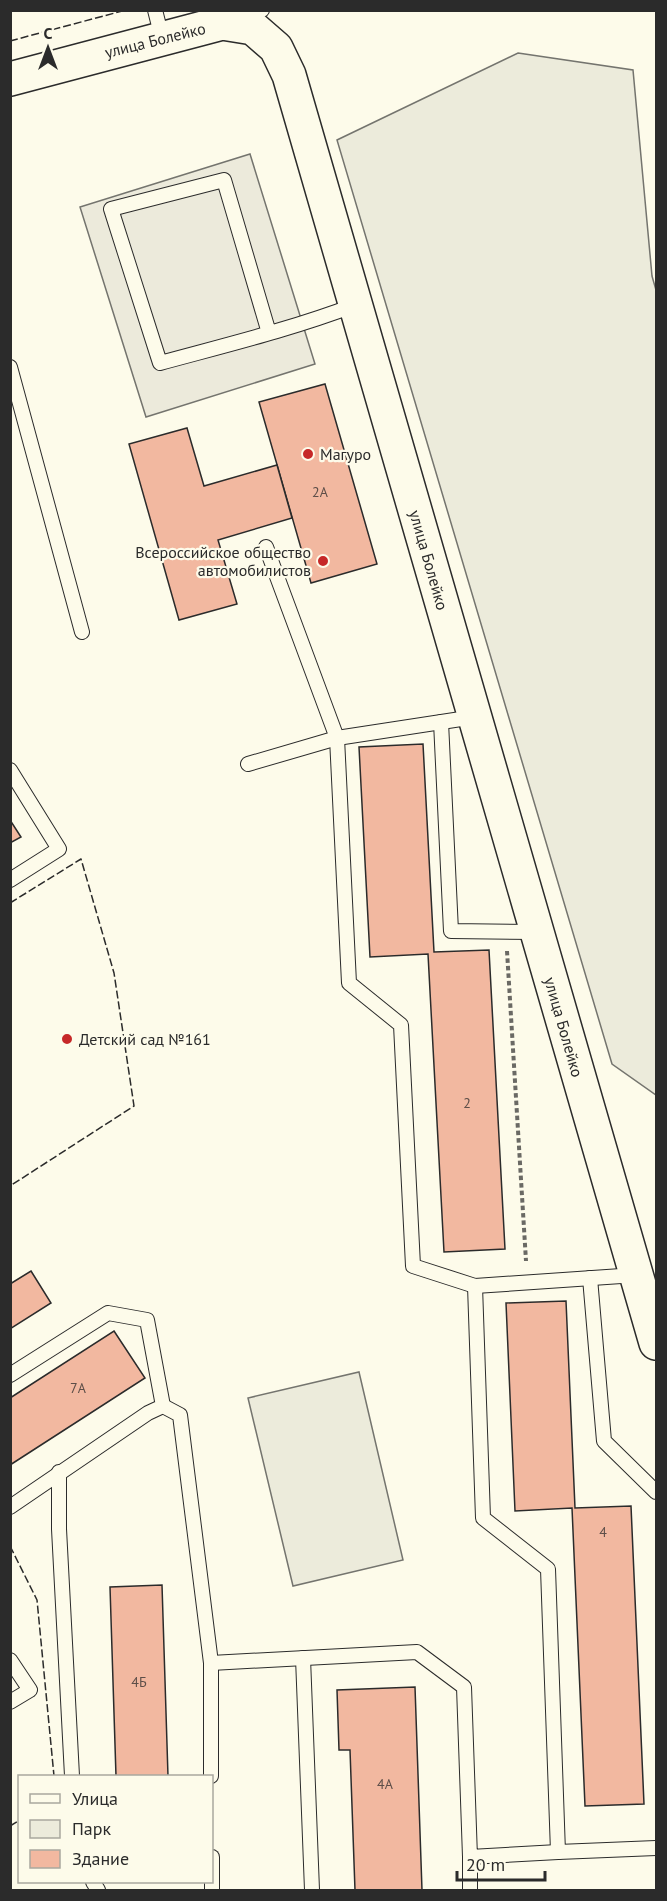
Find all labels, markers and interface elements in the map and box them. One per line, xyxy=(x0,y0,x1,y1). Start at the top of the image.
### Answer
north arrow xyxy=(18,18,78,78)
street label: улица Болейко xyxy=(102,18,208,62)
text: С xyxy=(44,23,53,43)
place label: Магуро xyxy=(320,444,371,464)
marker: Магуро xyxy=(301,447,315,461)
house number: 2А xyxy=(312,483,329,501)
street label: улица Болейко xyxy=(405,508,453,612)
place label: Всероссийское общество автомобилистов xyxy=(135,542,311,580)
marker: Всероссийское общество автомобилистов xyxy=(316,554,330,568)
street label: улица Болейко xyxy=(540,975,588,1079)
place label: Детский сад №161 xyxy=(79,1029,211,1049)
marker: Детский сад №161 xyxy=(60,1032,74,1046)
house number: 2 xyxy=(463,1094,471,1112)
house number: 7А xyxy=(70,1379,87,1397)
house number: 4 xyxy=(599,1523,607,1541)
house number: 4Б xyxy=(131,1673,147,1691)
legend xyxy=(18,1775,213,1883)
house number: 4А xyxy=(377,1775,394,1793)
text: Улица xyxy=(72,1787,118,1810)
text: Парк xyxy=(72,1817,112,1840)
scale bar xyxy=(457,1844,546,1882)
text: Здание xyxy=(72,1847,129,1870)
text: 20 m xyxy=(466,1853,505,1876)

